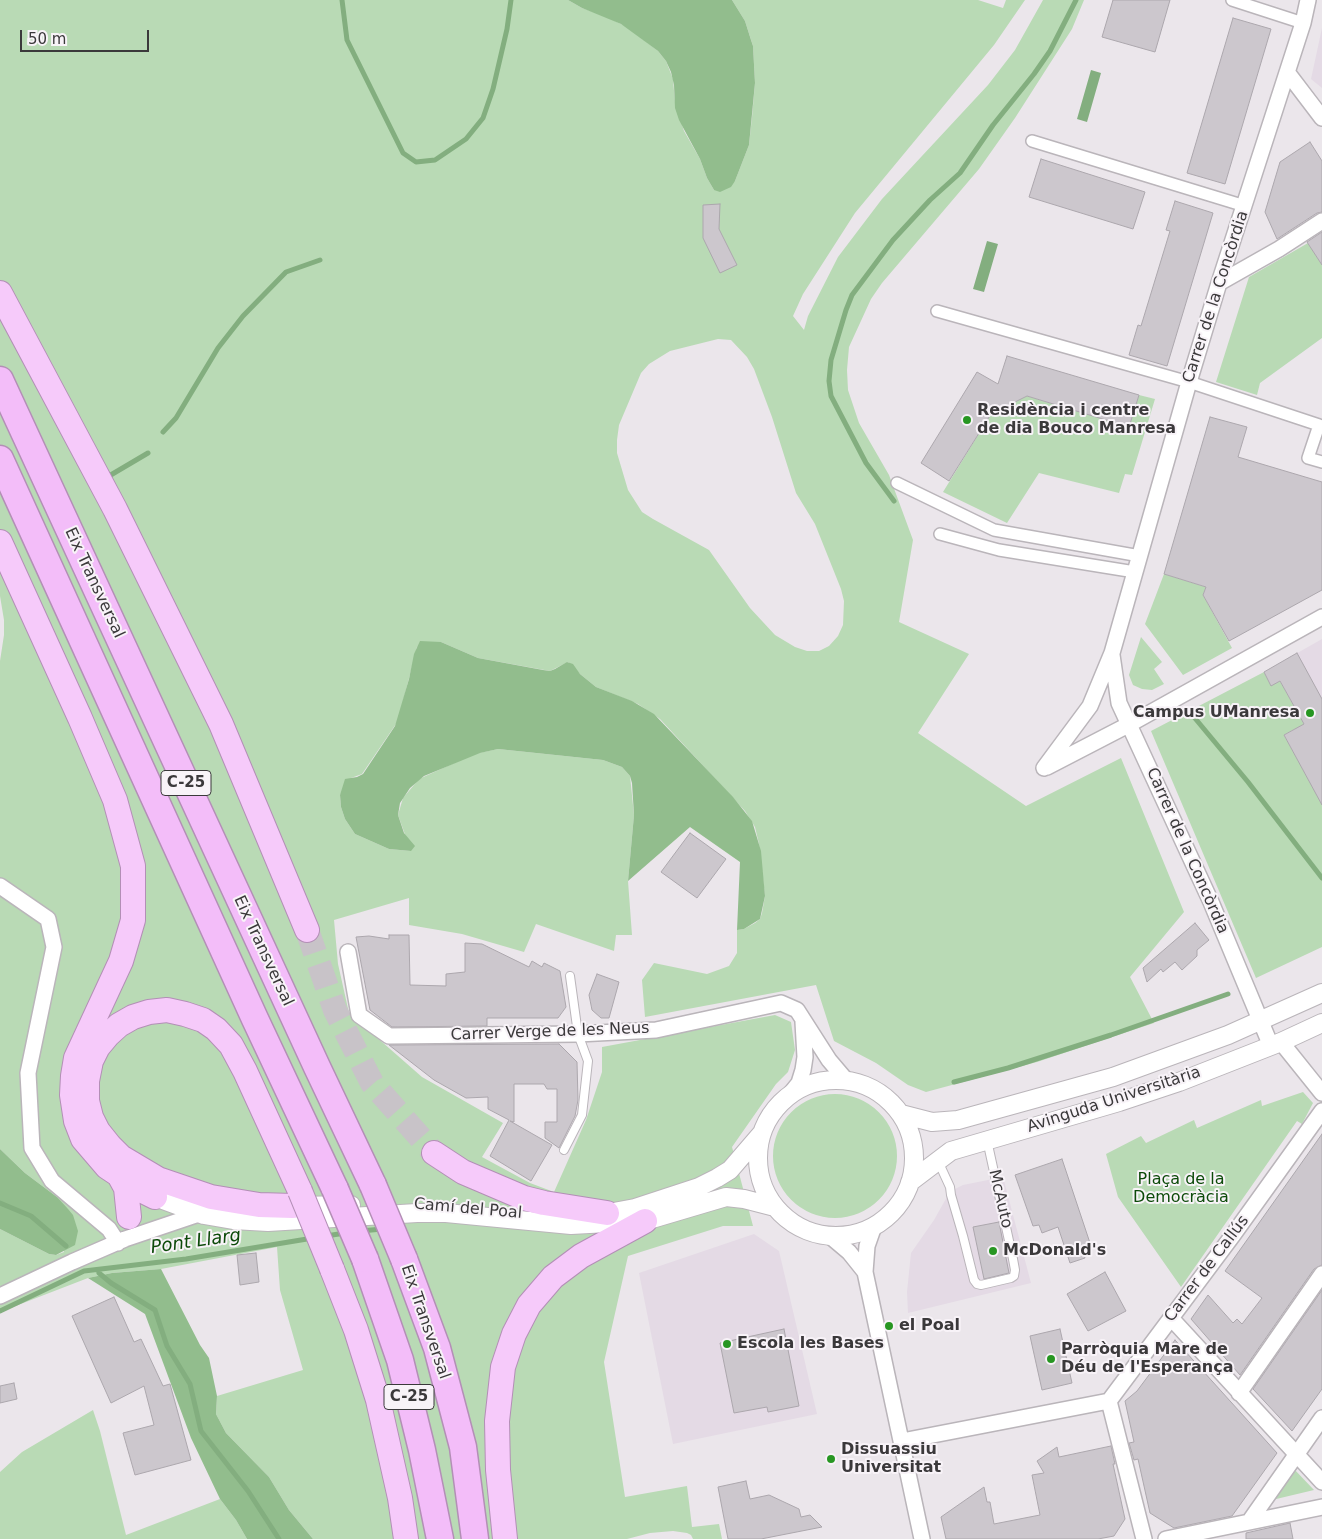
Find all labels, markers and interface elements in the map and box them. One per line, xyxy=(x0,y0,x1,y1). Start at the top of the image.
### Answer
scale bar xyxy=(22,20,151,52)
text: 50 m xyxy=(28,30,66,48)
street label: Carrer de la Concòrdia xyxy=(1179,209,1253,385)
place label: Residència i centre de dia Bouco Manresa xyxy=(977,401,1176,439)
marker: Residència i centre de dia Bouco Manresa xyxy=(961,414,973,426)
street label: Eix Transversal xyxy=(60,525,128,641)
place label: Campus UManresa xyxy=(1133,703,1300,723)
marker: Campus UManresa xyxy=(1304,707,1316,719)
street label: Carrer de la Concòrdia xyxy=(1142,765,1232,937)
road number: C-25 xyxy=(161,770,211,796)
street label: Eix Transversal xyxy=(229,893,297,1009)
street label: Carrer Verge de les Neus xyxy=(450,1019,650,1045)
street label: Avinguda Universitària xyxy=(1025,1063,1203,1137)
street label: McAuto xyxy=(984,1168,1016,1230)
park label: Plaça de la Democràcia xyxy=(1133,1170,1229,1208)
street label: Camí del Poal xyxy=(413,1195,523,1223)
street label: Carrer de Callús xyxy=(1161,1212,1253,1326)
water label: Pont Llarg xyxy=(149,1225,243,1259)
place label: McDonald's xyxy=(1003,1241,1106,1261)
marker: McDonald's xyxy=(987,1245,999,1257)
street label: Eix Transversal xyxy=(396,1262,454,1382)
place label: el Poal xyxy=(899,1316,960,1336)
marker: el Poal xyxy=(883,1320,895,1332)
place label: Escola les Bases xyxy=(737,1334,884,1354)
marker: Escola les Bases xyxy=(721,1338,733,1350)
place label: Parròquia Mare de Déu de l'Esperança xyxy=(1061,1340,1233,1378)
marker: Parròquia Mare de Déu de l'Esperança xyxy=(1045,1353,1057,1365)
road number: C-25 xyxy=(384,1384,434,1410)
place label: Dissuassiu Universitat xyxy=(841,1440,941,1478)
marker: Dissuassiu Universitat xyxy=(825,1453,837,1465)

